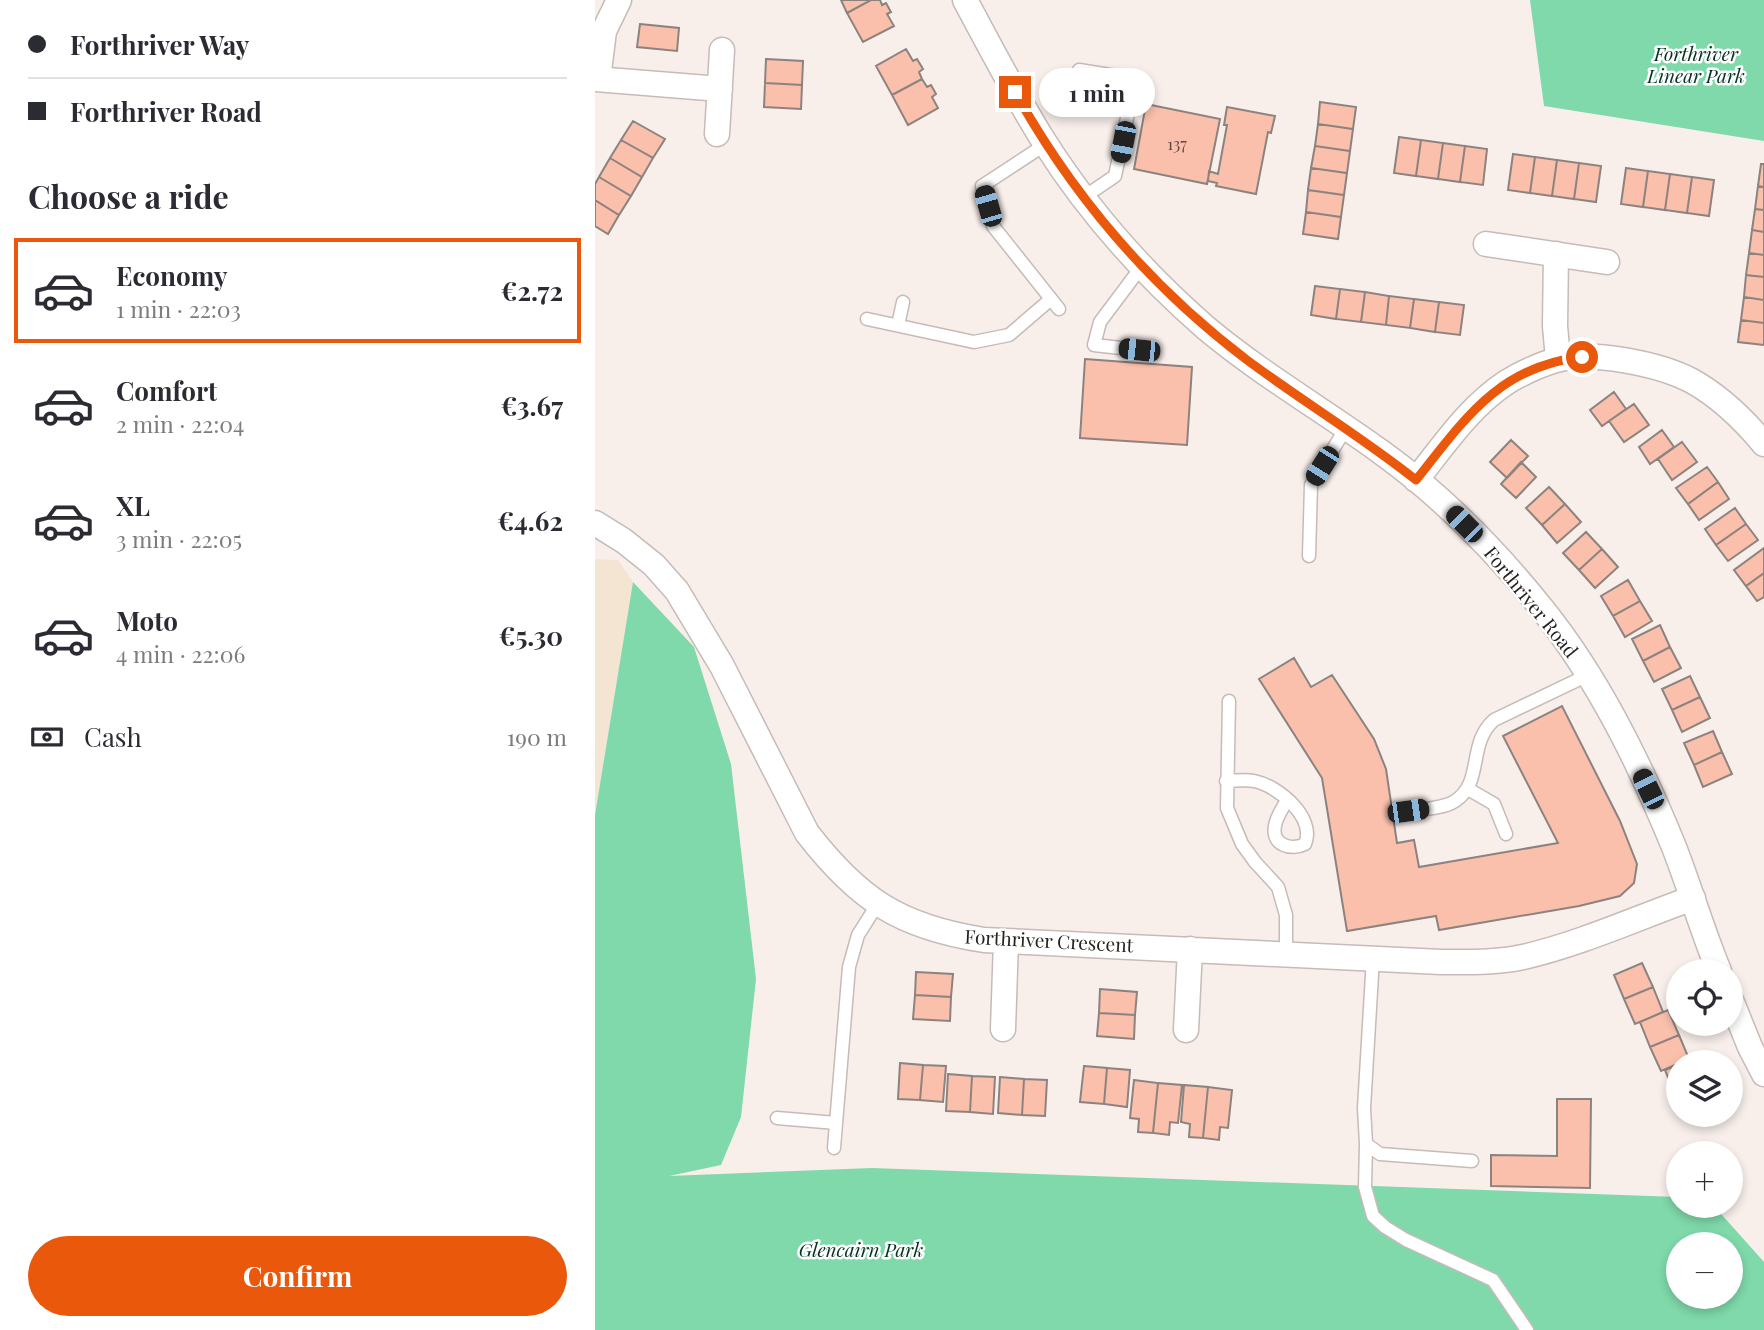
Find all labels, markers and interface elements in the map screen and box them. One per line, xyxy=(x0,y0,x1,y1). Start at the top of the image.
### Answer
text: Forthriver Way xyxy=(70,27,249,62)
park label: Forthriver Linear Park xyxy=(1646,40,1745,88)
callout: 1 min xyxy=(1039,68,1155,116)
route end xyxy=(999,76,1031,108)
text: 1 min xyxy=(1069,77,1125,108)
text: Forthriver Road xyxy=(70,94,262,129)
car xyxy=(1109,119,1138,165)
house number: 137 xyxy=(1167,133,1187,154)
text: Choose a ride xyxy=(28,174,229,217)
car xyxy=(973,183,1004,229)
text: Economy xyxy=(116,258,227,293)
icon: car xyxy=(32,259,95,322)
text: €2.72 xyxy=(501,273,563,308)
text: 1 min · 22:03 xyxy=(116,293,241,324)
car xyxy=(1118,337,1161,363)
route start xyxy=(1566,341,1598,373)
text: Comfort xyxy=(116,373,217,408)
icon: car xyxy=(32,374,95,437)
text: €3.67 xyxy=(501,388,563,423)
text: 2 min · 22:04 xyxy=(116,408,244,439)
car xyxy=(1302,443,1343,489)
text: XL xyxy=(116,488,150,523)
icon: car xyxy=(32,489,95,552)
car xyxy=(1442,502,1487,546)
text: €4.62 xyxy=(497,503,563,538)
text: 3 min · 22:05 xyxy=(116,523,242,554)
street label: Forthriver Road xyxy=(1479,540,1585,662)
text: Moto xyxy=(116,603,178,638)
icon: car xyxy=(32,604,95,667)
text: €5.30 xyxy=(499,618,563,653)
text: 4 min · 22:06 xyxy=(116,638,245,669)
icon: cash xyxy=(28,718,66,756)
text: Cash xyxy=(84,719,142,754)
text: 190 m xyxy=(507,721,567,752)
car xyxy=(1630,766,1667,812)
car xyxy=(1386,798,1431,824)
street label: Forthriver Crescent xyxy=(964,923,1134,957)
map controls xyxy=(1666,959,1743,1309)
button: locate xyxy=(1666,959,1743,1036)
button: layers xyxy=(1666,1050,1743,1127)
button: + xyxy=(1666,1141,1743,1218)
button: − xyxy=(1666,1232,1743,1309)
button: Confirm xyxy=(28,1236,567,1316)
park label: Glencairn Park xyxy=(799,1236,923,1262)

